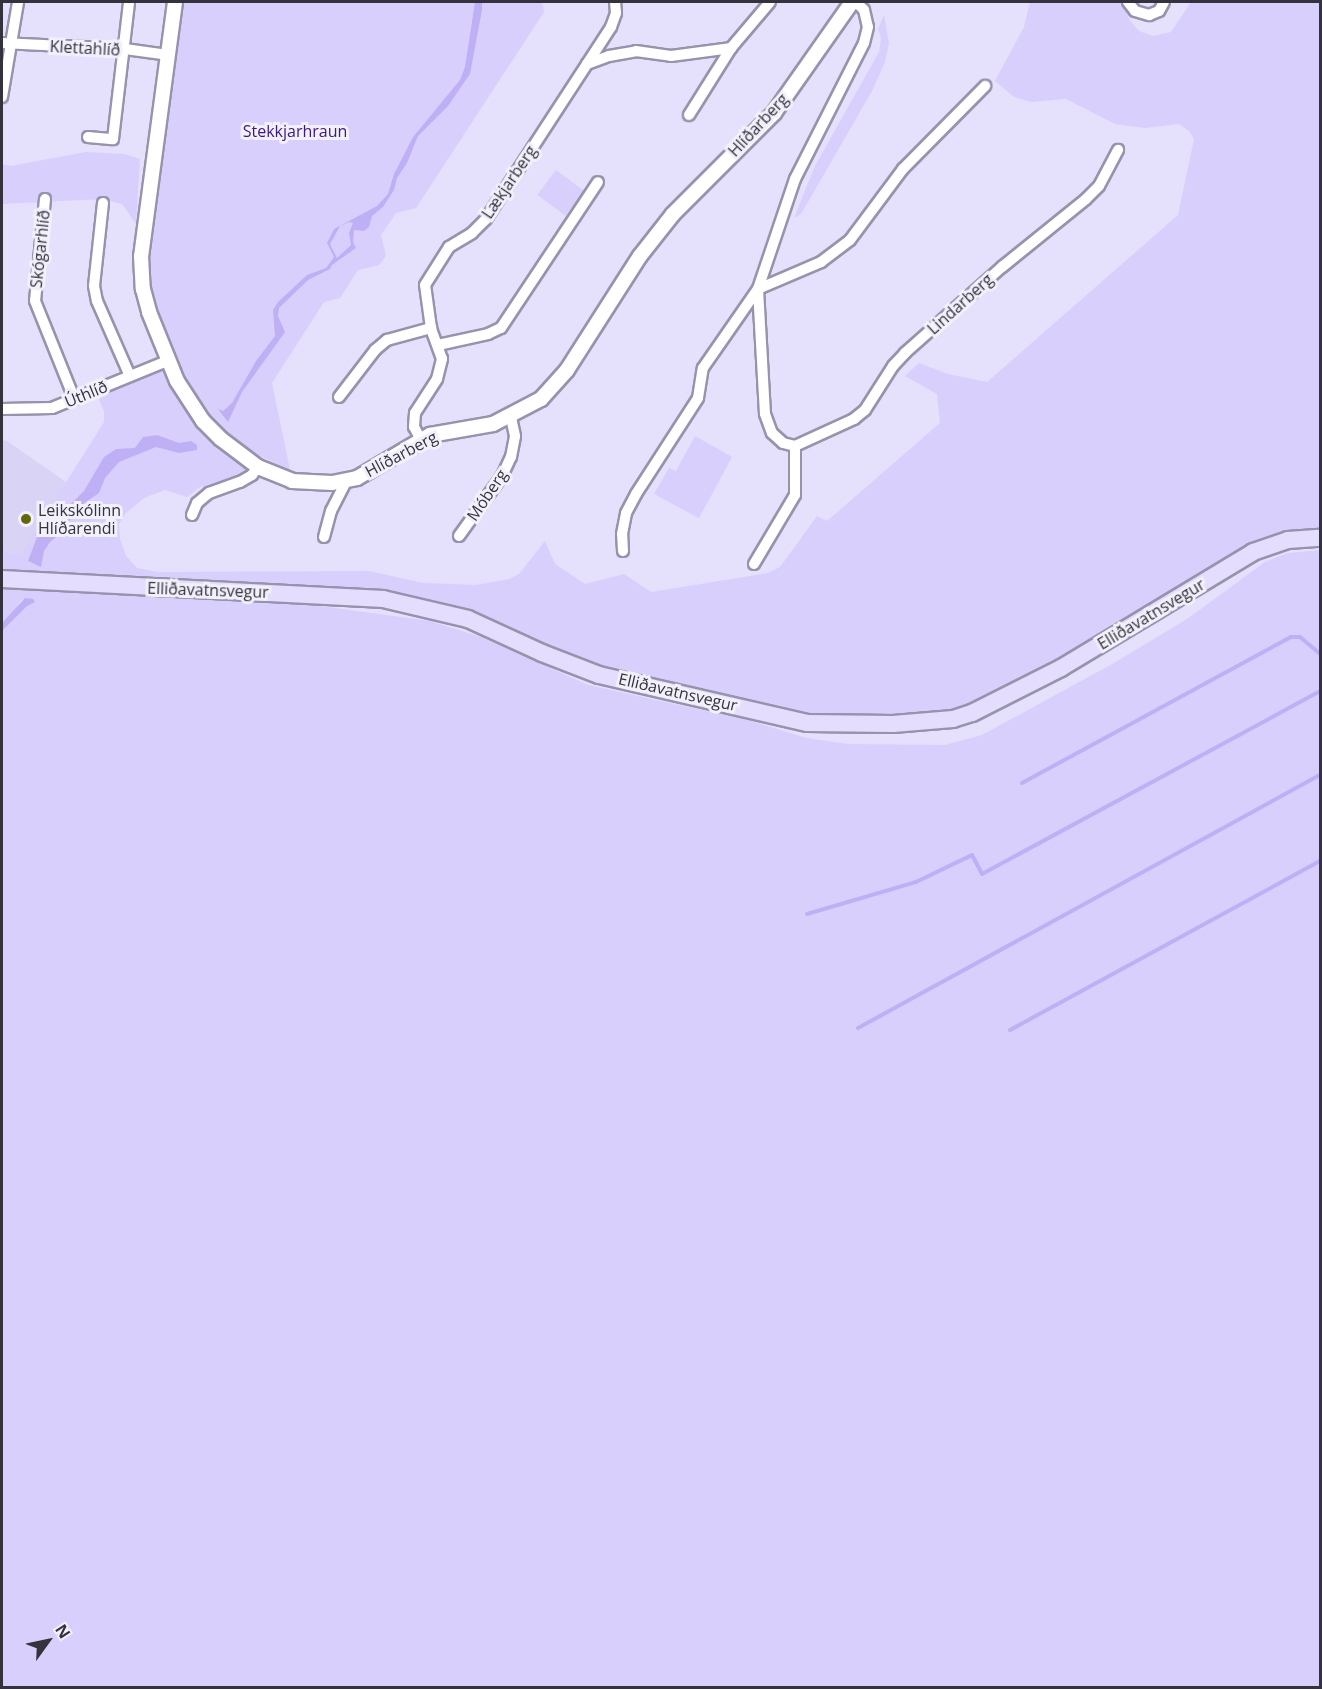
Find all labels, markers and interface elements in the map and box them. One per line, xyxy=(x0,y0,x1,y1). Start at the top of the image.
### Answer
street label: Klettahlíð xyxy=(49,37,121,59)
street label: Hlíðarberg xyxy=(724,90,792,160)
park label: Stekkjarhraun xyxy=(243,121,347,141)
street label: Lækjarberg xyxy=(478,142,540,222)
street label: Skógarhlíð xyxy=(26,209,54,289)
street label: Lindarberg xyxy=(923,270,997,338)
street label: Úthlíð xyxy=(62,377,110,411)
street label: Hlíðarberg xyxy=(362,427,440,481)
street label: Móberg xyxy=(463,466,511,524)
place label: Leikskólinn Hlíðarendi xyxy=(38,500,121,538)
marker: Leikskólinn Hlíðarendi xyxy=(19,512,33,526)
street label: Elliðavatnsvegur xyxy=(1094,574,1208,654)
street label: Elliðavatnsvegur xyxy=(147,578,269,602)
street label: Elliðavatnsvegur xyxy=(617,669,739,715)
north arrow xyxy=(18,1611,78,1671)
text: N xyxy=(50,1620,76,1643)

